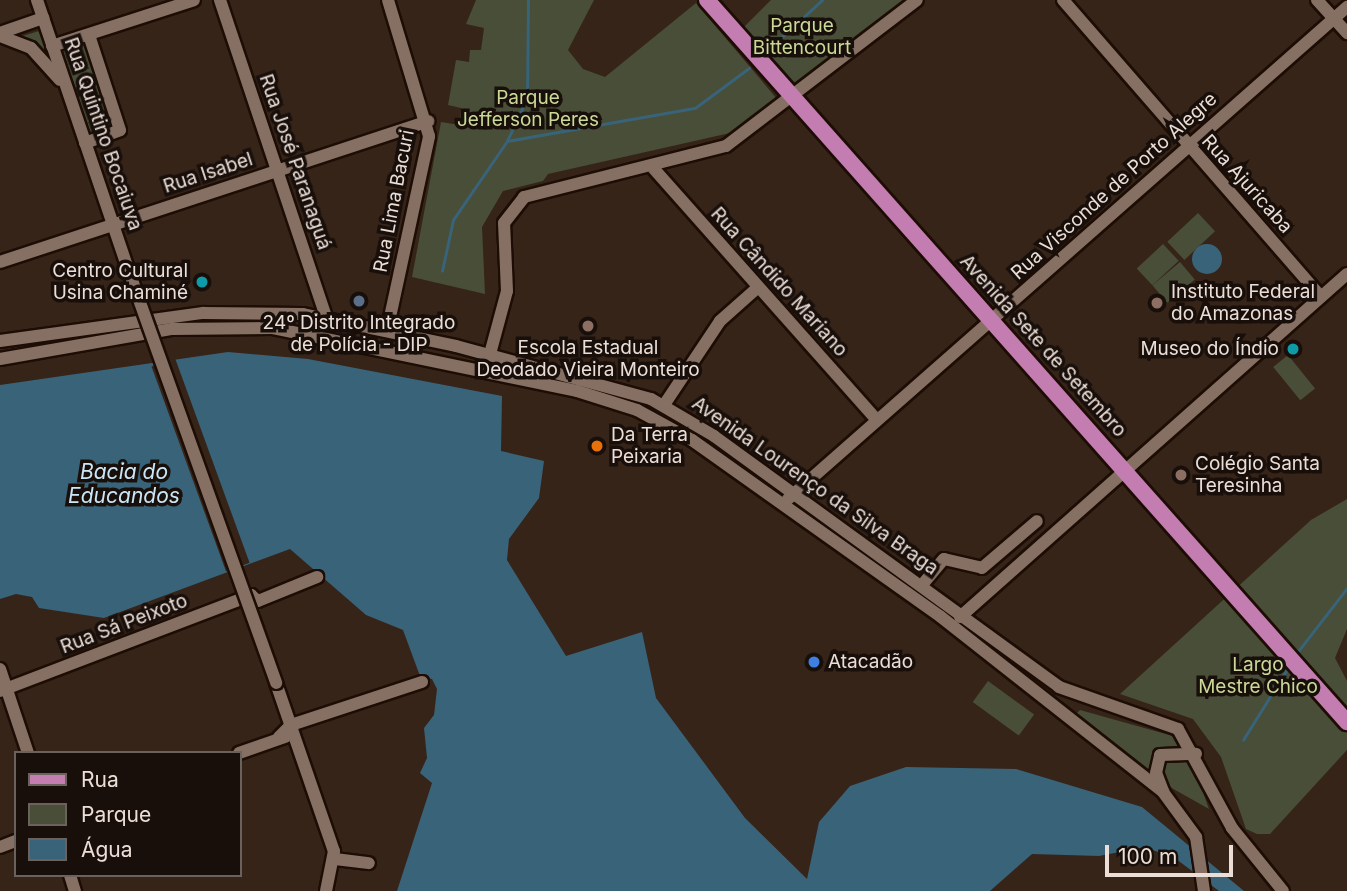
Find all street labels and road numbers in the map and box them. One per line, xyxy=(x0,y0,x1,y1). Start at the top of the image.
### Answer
street label: Rua Quintino Bocaiuva xyxy=(59,35,147,233)
street label: Rua José Paranaguá xyxy=(254,71,336,253)
street label: Rua Visconde de Porto Alegre xyxy=(1006,88,1222,284)
street label: Rua Lima Bacuri xyxy=(369,128,419,274)
street label: Rua Ajuricaba xyxy=(1197,130,1297,238)
street label: Rua Isabel xyxy=(160,148,256,198)
street label: Rua Cândido Mariano xyxy=(706,203,852,361)
street label: Avenida Sete de Setembro xyxy=(955,250,1131,442)
street label: Avenida Lourenço da Silva Braga xyxy=(688,392,942,580)
street label: Rua Sá Peixoto xyxy=(57,589,191,659)

